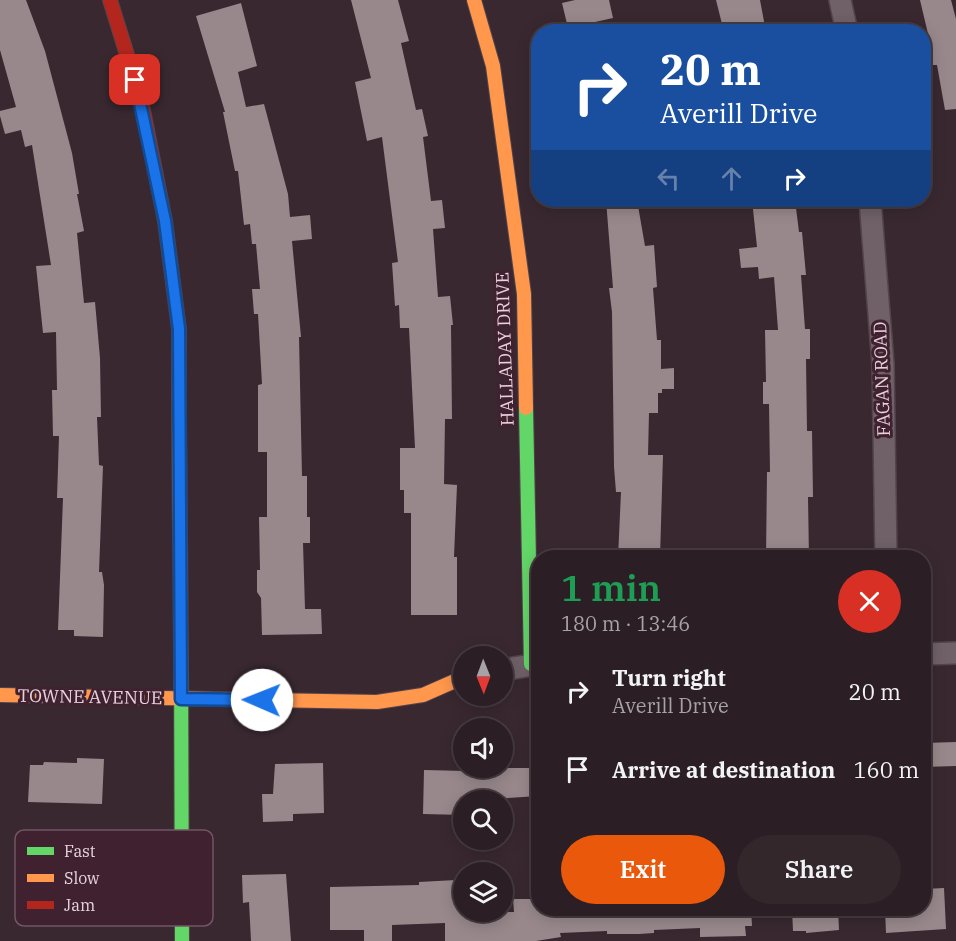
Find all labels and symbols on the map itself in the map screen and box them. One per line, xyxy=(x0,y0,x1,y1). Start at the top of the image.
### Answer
pin xyxy=(109,54,160,105)
street label: HALLADAY DRIVE xyxy=(490,272,519,426)
street label: FAGAN ROAD xyxy=(868,321,895,437)
north arrow xyxy=(453,646,513,706)
position arrow xyxy=(230,668,294,732)
street label: TOWNE AVENUE xyxy=(17,684,163,709)
legend xyxy=(15,830,213,926)
text: Fast xyxy=(64,841,96,861)
text: Slow xyxy=(64,868,100,888)
text: Jam xyxy=(64,895,95,915)

